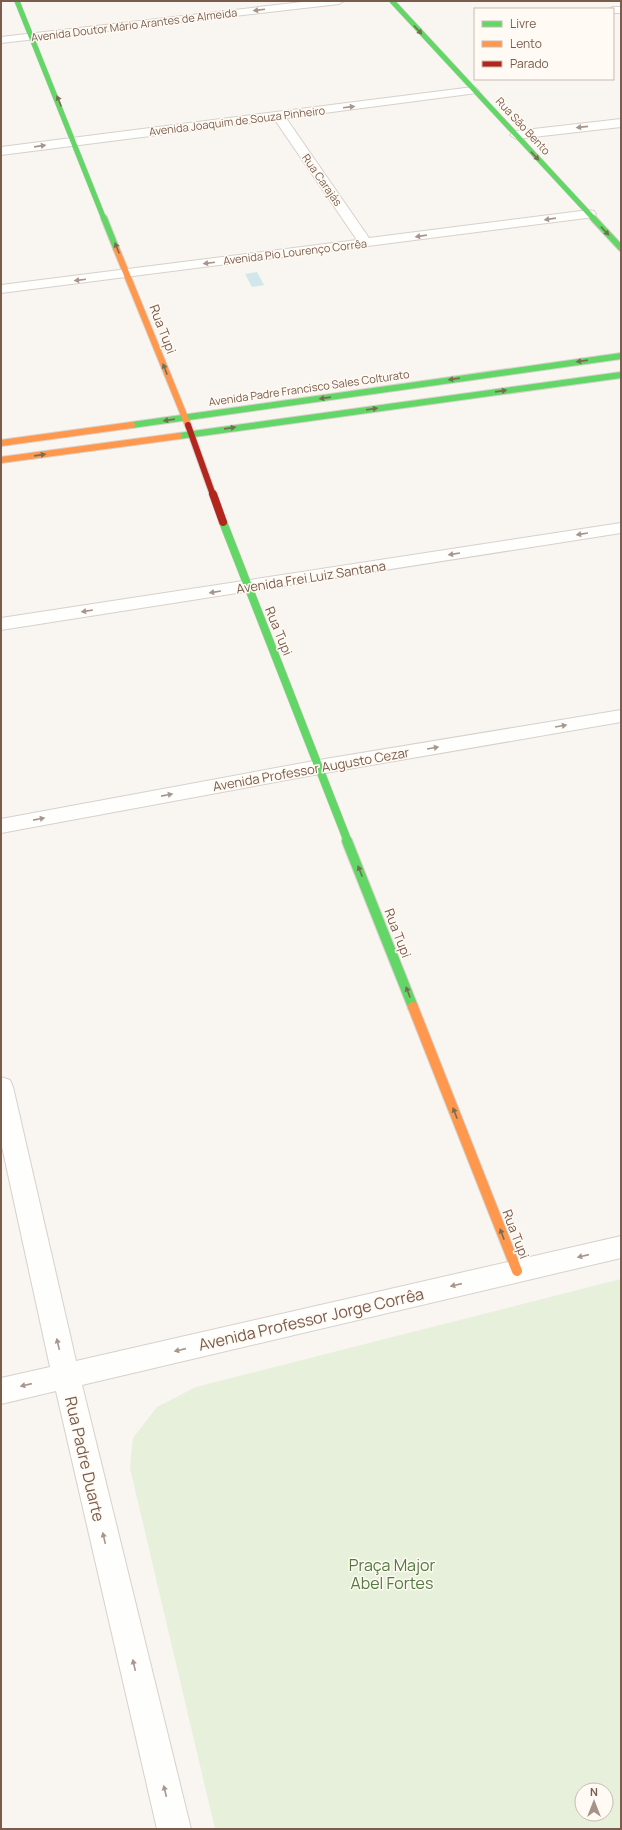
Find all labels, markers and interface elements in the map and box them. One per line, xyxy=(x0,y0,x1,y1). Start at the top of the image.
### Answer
street label: Avenida Doutor Mário Arantes de Almeida xyxy=(30,4,238,45)
one-way arrow xyxy=(253,7,265,14)
legend xyxy=(474,8,614,80)
text: Livre xyxy=(510,15,536,32)
one-way arrow xyxy=(413,25,423,35)
text: Lento xyxy=(510,35,542,52)
text: Parado xyxy=(510,55,549,72)
one-way arrow xyxy=(55,94,61,106)
street label: Rua São Bento xyxy=(493,94,554,158)
street label: Avenida Joaquim de Souza Pinheiro xyxy=(148,102,326,139)
one-way arrow xyxy=(343,104,355,110)
one-way arrow xyxy=(576,124,588,130)
one-way arrow xyxy=(34,143,46,149)
street label: Rua Carajás xyxy=(299,151,346,209)
one-way arrow xyxy=(530,151,540,161)
one-way arrow xyxy=(544,216,556,222)
one-way arrow xyxy=(600,226,610,236)
one-way arrow xyxy=(415,233,427,239)
street label: Avenida Pio Lourenço Corrêa xyxy=(222,235,368,268)
one-way arrow xyxy=(114,241,120,253)
one-way arrow xyxy=(203,260,215,266)
one-way arrow xyxy=(74,276,86,283)
street label: Rua Tupi xyxy=(145,302,181,356)
one-way arrow xyxy=(576,358,588,364)
one-way arrow xyxy=(161,362,167,374)
street label: Avenida Padre Francisco Sales Colturato xyxy=(208,366,411,409)
one-way arrow xyxy=(448,376,460,382)
one-way arrow xyxy=(495,388,507,394)
one-way arrow xyxy=(319,395,331,401)
one-way arrow xyxy=(366,406,378,412)
one-way arrow xyxy=(163,417,175,423)
one-way arrow xyxy=(224,425,236,432)
one-way arrow xyxy=(34,452,46,458)
one-way arrow xyxy=(576,531,589,537)
one-way arrow xyxy=(448,551,460,557)
street label: Avenida Frei Luiz Santana xyxy=(235,556,387,598)
one-way arrow xyxy=(209,589,221,595)
street label: Rua Tupi xyxy=(261,604,297,658)
one-way arrow xyxy=(80,608,93,614)
one-way arrow xyxy=(555,723,567,729)
street label: Avenida Professor Augusto Cezar xyxy=(211,743,411,795)
one-way arrow xyxy=(427,744,439,750)
one-way arrow xyxy=(161,792,173,798)
one-way arrow xyxy=(33,816,45,822)
one-way arrow xyxy=(357,865,363,877)
street label: Rua Tupi xyxy=(380,906,416,960)
one-way arrow xyxy=(404,986,410,998)
one-way arrow xyxy=(451,1107,457,1119)
street label: Rua Tupi xyxy=(498,1207,534,1261)
one-way arrow xyxy=(499,1228,505,1240)
one-way arrow xyxy=(577,1253,589,1259)
street label: Avenida Professor Jorge Corrêa xyxy=(196,1282,426,1356)
one-way arrow xyxy=(450,1282,462,1288)
one-way arrow xyxy=(55,1337,61,1350)
one-way arrow xyxy=(174,1348,186,1354)
one-way arrow xyxy=(20,1383,32,1389)
street label: Rua Padre Duarte xyxy=(60,1394,110,1524)
one-way arrow xyxy=(101,1532,107,1544)
park label: Praça Major Abel Fortes xyxy=(349,1554,435,1594)
one-way arrow xyxy=(131,1658,137,1671)
north arrow xyxy=(574,1782,614,1822)
text: N xyxy=(590,1784,598,1799)
one-way arrow xyxy=(161,1785,167,1797)

